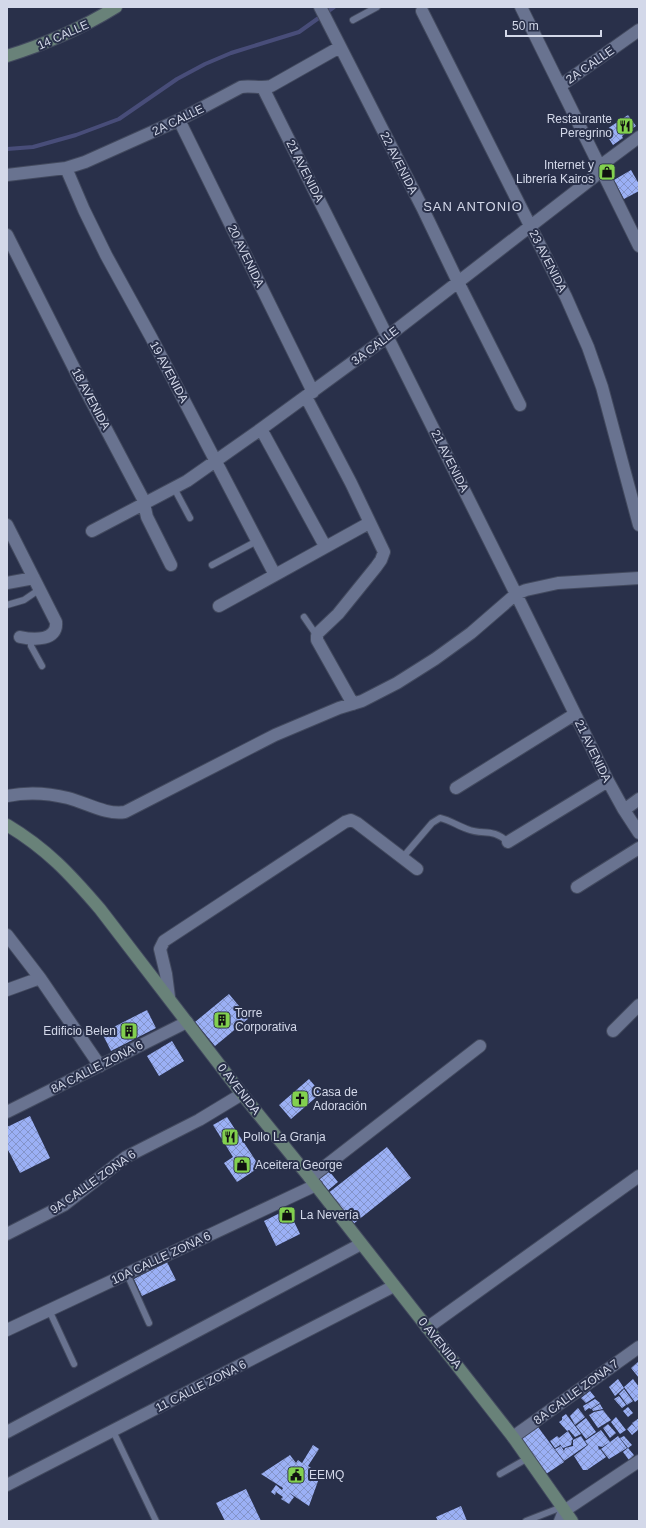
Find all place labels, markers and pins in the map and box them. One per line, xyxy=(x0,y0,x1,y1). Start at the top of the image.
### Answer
place label: Restaurante Peregrino xyxy=(547,112,612,140)
restaurant icon: Restaurante Peregrino xyxy=(615,116,635,136)
place label: Internet y Librería Kairos xyxy=(516,158,594,186)
shop icon: Internet y Librería Kairos xyxy=(597,162,617,182)
place label: Torre Corporativa xyxy=(235,1006,297,1034)
building icon: Torre Corporativa xyxy=(212,1010,232,1030)
building icon: Edificio Belen xyxy=(119,1021,139,1041)
place label: Edificio Belen xyxy=(43,1024,116,1038)
place label: Casa de Adoración xyxy=(313,1085,367,1113)
church icon: Casa de Adoración xyxy=(290,1089,310,1109)
restaurant icon: Pollo La Granja xyxy=(220,1127,240,1147)
place label: Pollo La Granja xyxy=(243,1130,326,1144)
shop icon: Aceitera George xyxy=(232,1155,252,1175)
place label: Aceitera George xyxy=(255,1158,343,1172)
shop icon: La Nevería xyxy=(277,1205,297,1225)
place label: La Nevería xyxy=(300,1208,359,1222)
public building icon: EEMQ xyxy=(286,1465,306,1485)
place label: EEMQ xyxy=(309,1468,344,1482)

